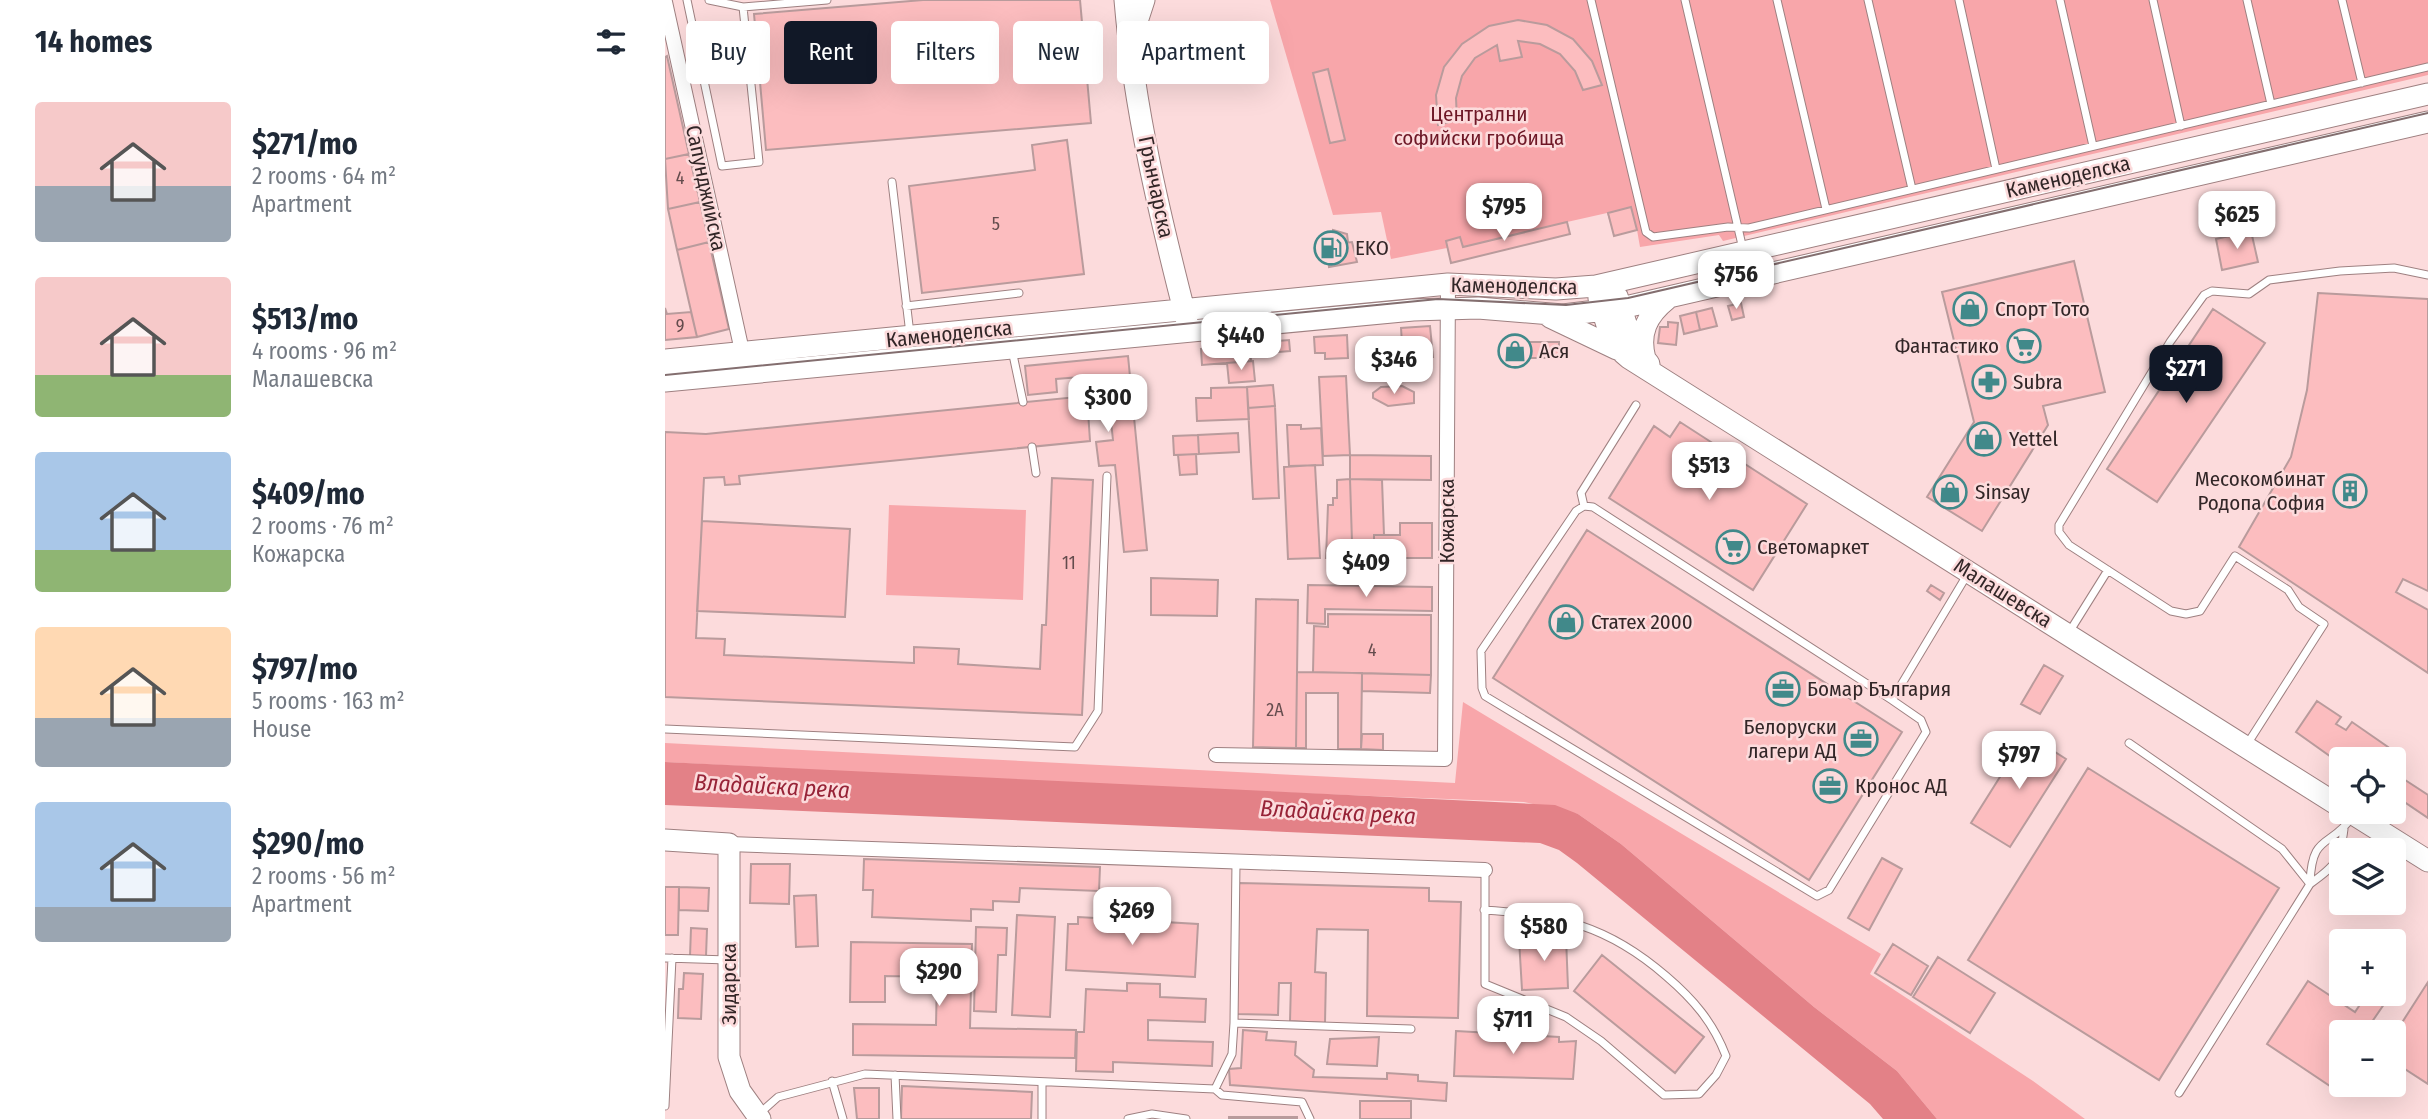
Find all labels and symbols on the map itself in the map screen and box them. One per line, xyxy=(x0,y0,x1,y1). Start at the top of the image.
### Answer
park label: Централни софийски гробища xyxy=(1394,101,1564,151)
street label: Сапунджийска xyxy=(680,123,732,253)
street label: Грънчарска xyxy=(1133,134,1179,240)
street label: Каменоделска xyxy=(2003,150,2133,204)
house number: 4 xyxy=(676,167,685,189)
pin: $795 xyxy=(1463,184,1545,243)
pin: $625 xyxy=(2196,191,2278,251)
house number: 5 xyxy=(992,213,1000,235)
fuel station icon: EKO xyxy=(1312,229,1350,267)
place label: EKO xyxy=(1355,235,1389,261)
pin: $756 xyxy=(1695,252,1777,311)
street label: Каменоделска xyxy=(1450,272,1578,300)
shop icon: Спорт Тото xyxy=(1951,290,1989,328)
place label: Спорт Тото xyxy=(1995,296,2090,322)
pin: $440 xyxy=(1200,312,1282,372)
street label: Каменоделска xyxy=(885,314,1013,354)
house number: 9 xyxy=(676,315,684,337)
supermarket icon: Фантастико xyxy=(2005,327,2043,365)
shop icon: Ася xyxy=(1496,332,1534,370)
place label: Фантастико xyxy=(1895,333,1999,359)
pin: $346 xyxy=(1353,336,1435,396)
place label: Ася xyxy=(1539,338,1569,364)
pin: $271 xyxy=(2145,346,2227,405)
pharmacy icon: Subra xyxy=(1970,363,2008,401)
place label: Subra xyxy=(2013,369,2063,395)
pin: $300 xyxy=(1067,374,1149,434)
shop icon: Yettel xyxy=(1965,420,2003,458)
place label: Yettel xyxy=(2009,426,2058,452)
pin: $513 xyxy=(1668,442,1750,502)
place label: Месокомбинат Родопа София xyxy=(2195,466,2325,516)
building icon: Месокомбинат Родопа София xyxy=(2331,472,2369,510)
shop icon: Sinsay xyxy=(1931,473,1969,511)
street label: Кожарска xyxy=(1434,478,1460,564)
place label: Sinsay xyxy=(1975,479,2031,505)
supermarket icon: Светомаркет xyxy=(1714,528,1752,566)
place label: Светомаркет xyxy=(1757,534,1870,560)
pin: $409 xyxy=(1325,540,1407,599)
house number: 11 xyxy=(1062,552,1076,574)
street label: Малашевска xyxy=(1949,553,2057,633)
shop icon: Статех 2000 xyxy=(1547,603,1585,641)
place label: Статех 2000 xyxy=(1591,609,1693,635)
house number: 4 xyxy=(1368,639,1377,661)
office icon: Бомар България xyxy=(1764,670,1802,708)
place label: Бомар България xyxy=(1807,676,1951,702)
house number: 2А xyxy=(1266,699,1284,721)
place label: Белоруски лагери АД xyxy=(1743,714,1837,764)
office icon: Белоруски лагери АД xyxy=(1842,720,1880,758)
pin: $797 xyxy=(1978,732,2060,791)
office icon: Кронос АД xyxy=(1811,767,1849,805)
water label: Владайска река xyxy=(693,768,851,804)
place label: Кронос АД xyxy=(1855,773,1947,799)
water label: Владайска река xyxy=(1259,794,1417,830)
pin: $269 xyxy=(1091,888,1173,947)
pin: $580 xyxy=(1503,904,1585,963)
street label: Зидарска xyxy=(716,943,742,1025)
pin: $290 xyxy=(898,948,980,1008)
pin: $711 xyxy=(1472,996,1554,1056)

